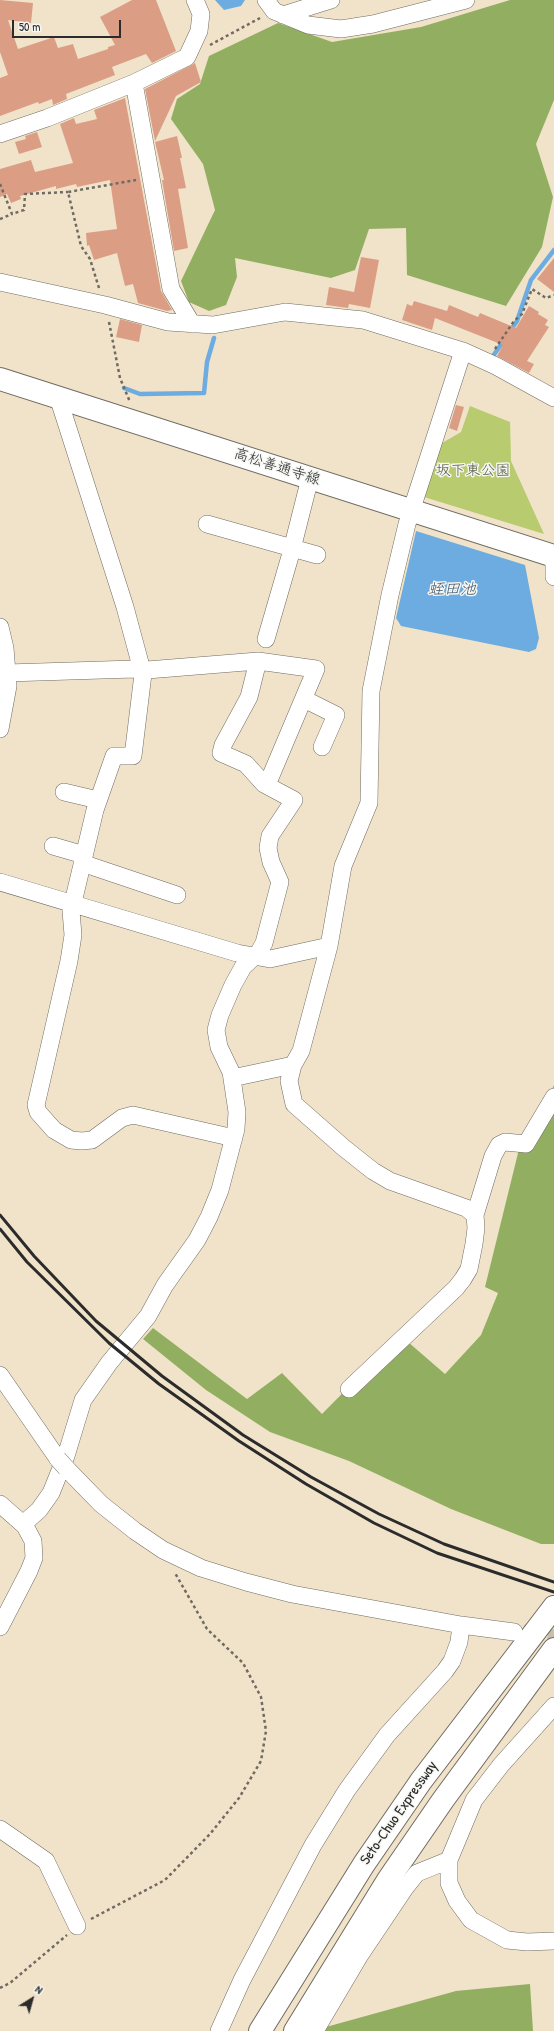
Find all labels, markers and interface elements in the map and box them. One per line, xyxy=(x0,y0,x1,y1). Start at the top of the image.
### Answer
scale bar xyxy=(14,12,123,38)
text: 50 m xyxy=(19,18,40,35)
street label: 高松善通寺線 xyxy=(231,445,323,489)
park label: 坂下東公園 xyxy=(436,462,510,480)
water label: 蛭田池 xyxy=(428,580,476,600)
street label: Seto-Chuo Expressway xyxy=(357,1758,441,1868)
north arrow xyxy=(12,1979,52,2019)
text: N xyxy=(33,1982,46,1997)

